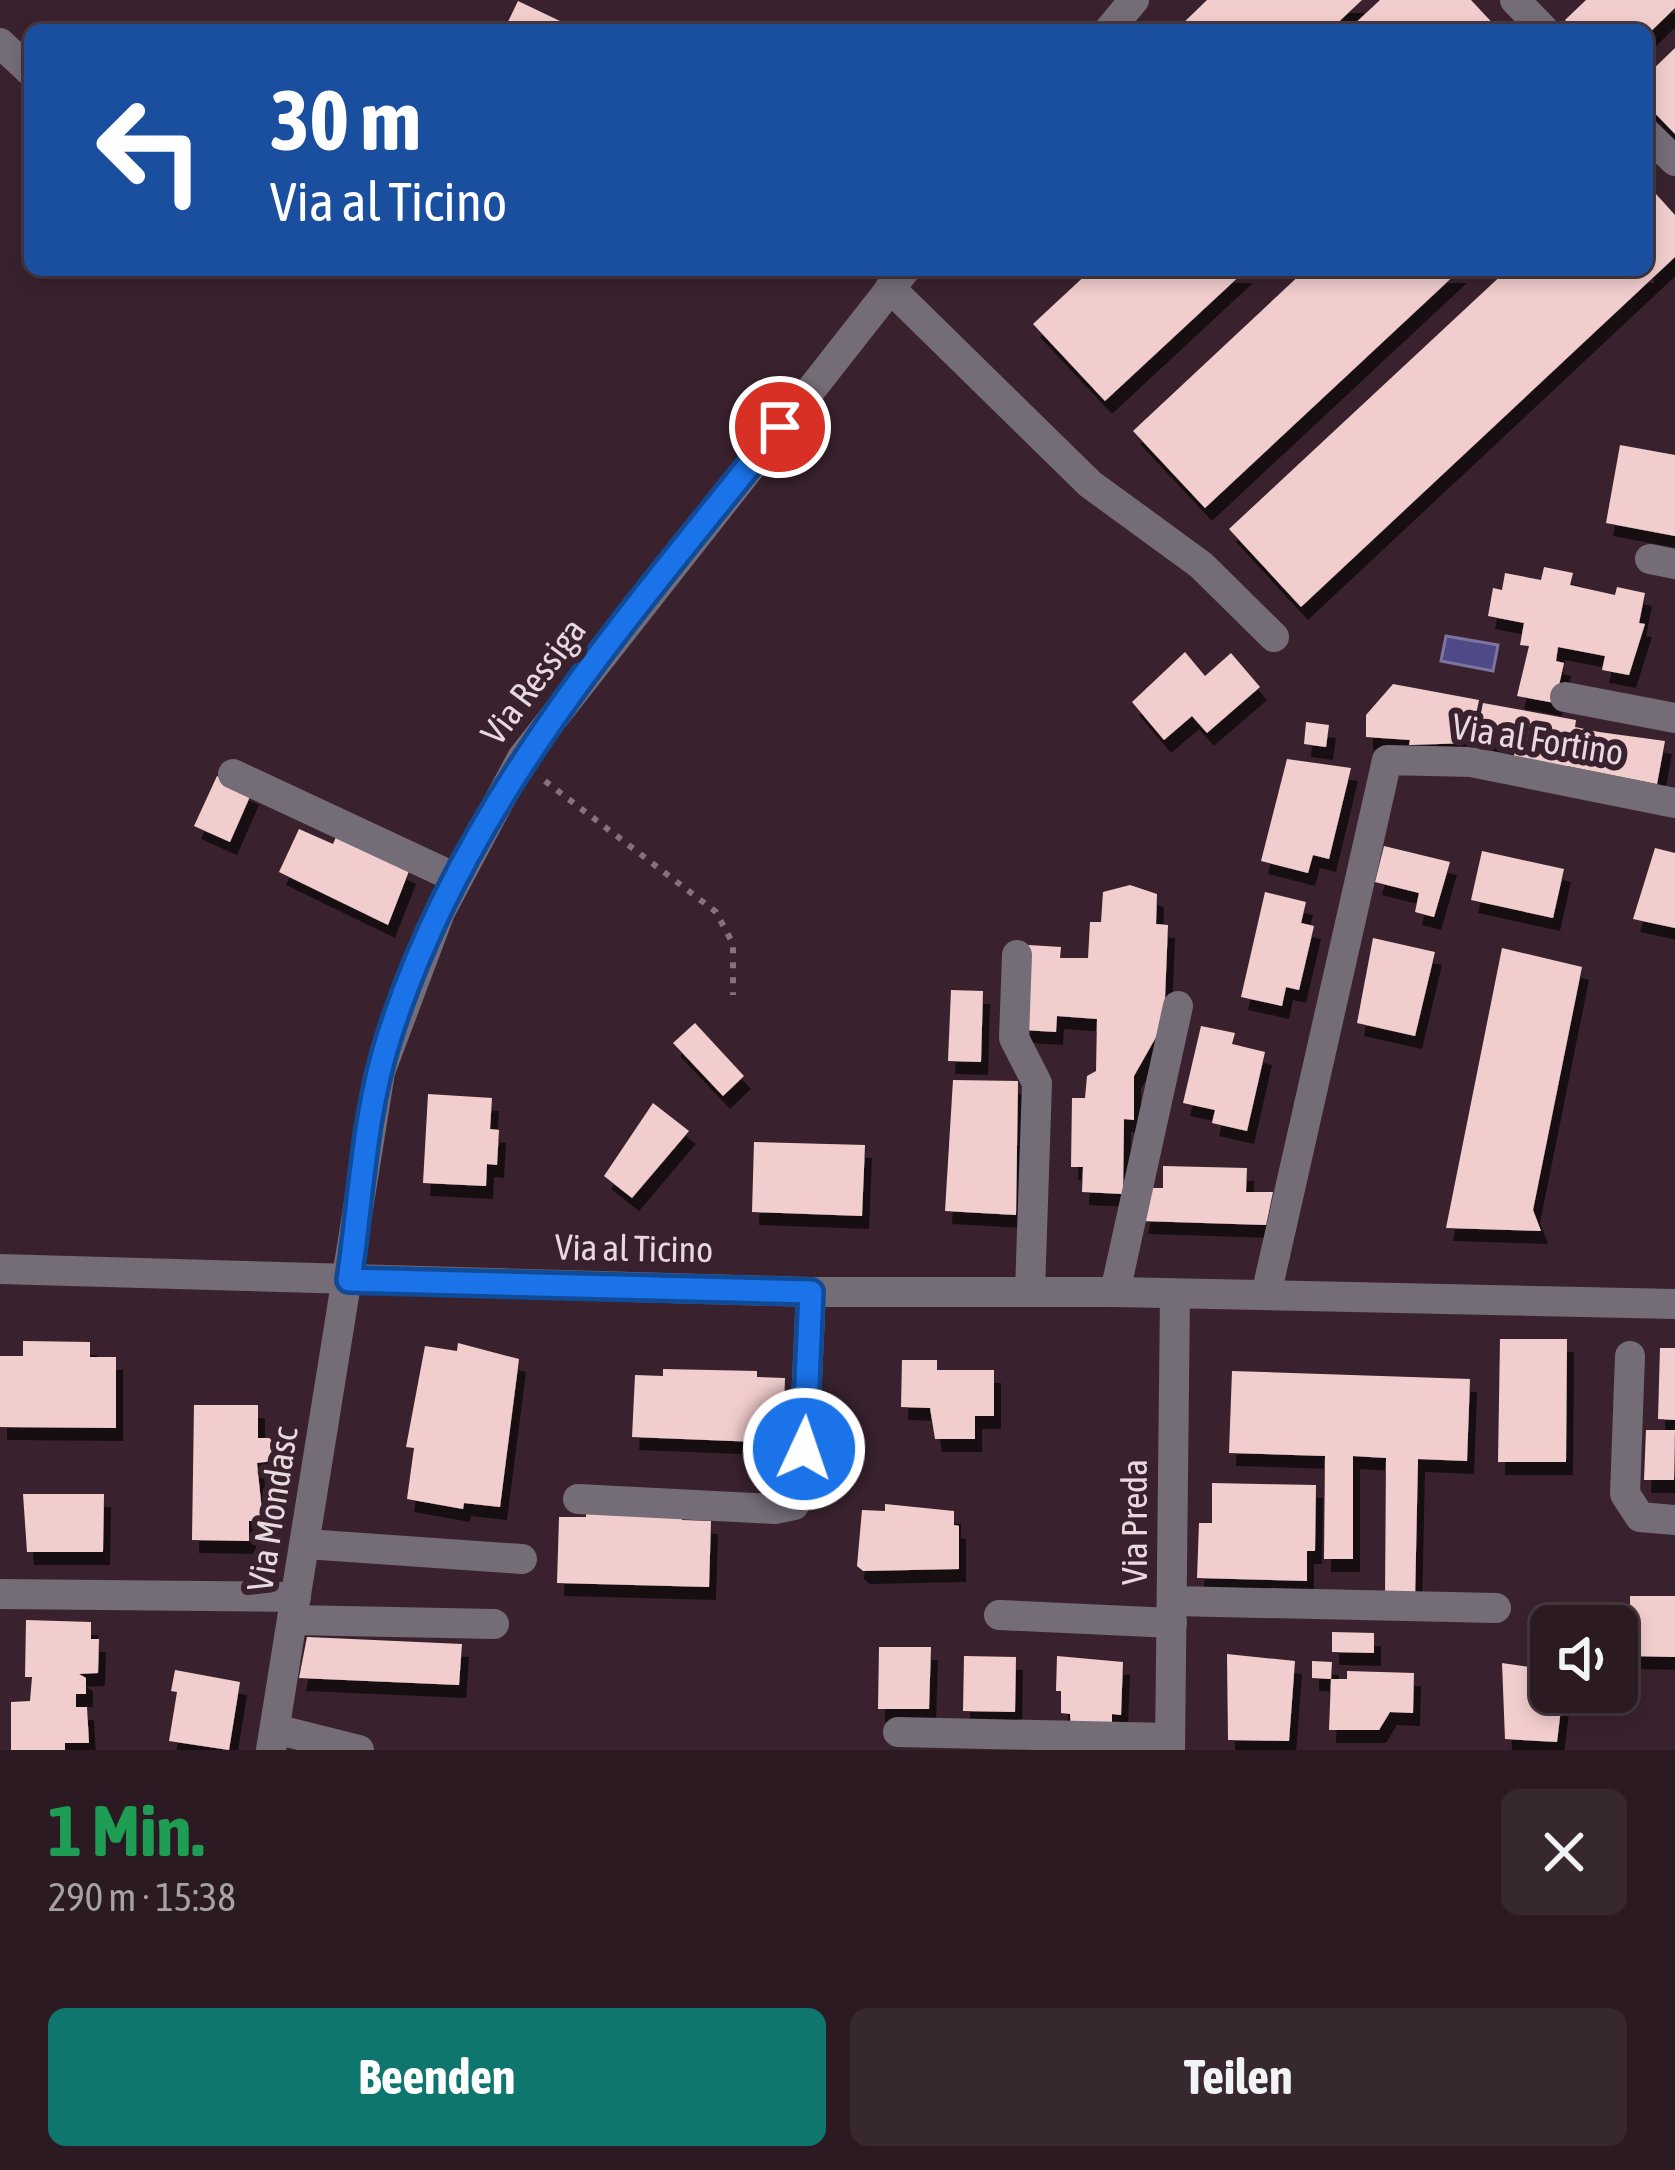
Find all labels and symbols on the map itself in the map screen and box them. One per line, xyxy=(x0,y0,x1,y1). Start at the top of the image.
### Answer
pin xyxy=(729,376,831,478)
street label: Via Ressiga xyxy=(472,610,594,752)
street label: Via al Fortino xyxy=(1449,705,1627,773)
street label: Via al Ticino xyxy=(555,1226,713,1270)
position arrow xyxy=(741,1386,867,1512)
street label: Via Mondasc xyxy=(238,1423,306,1594)
street label: Via Preda xyxy=(1113,1459,1155,1585)

